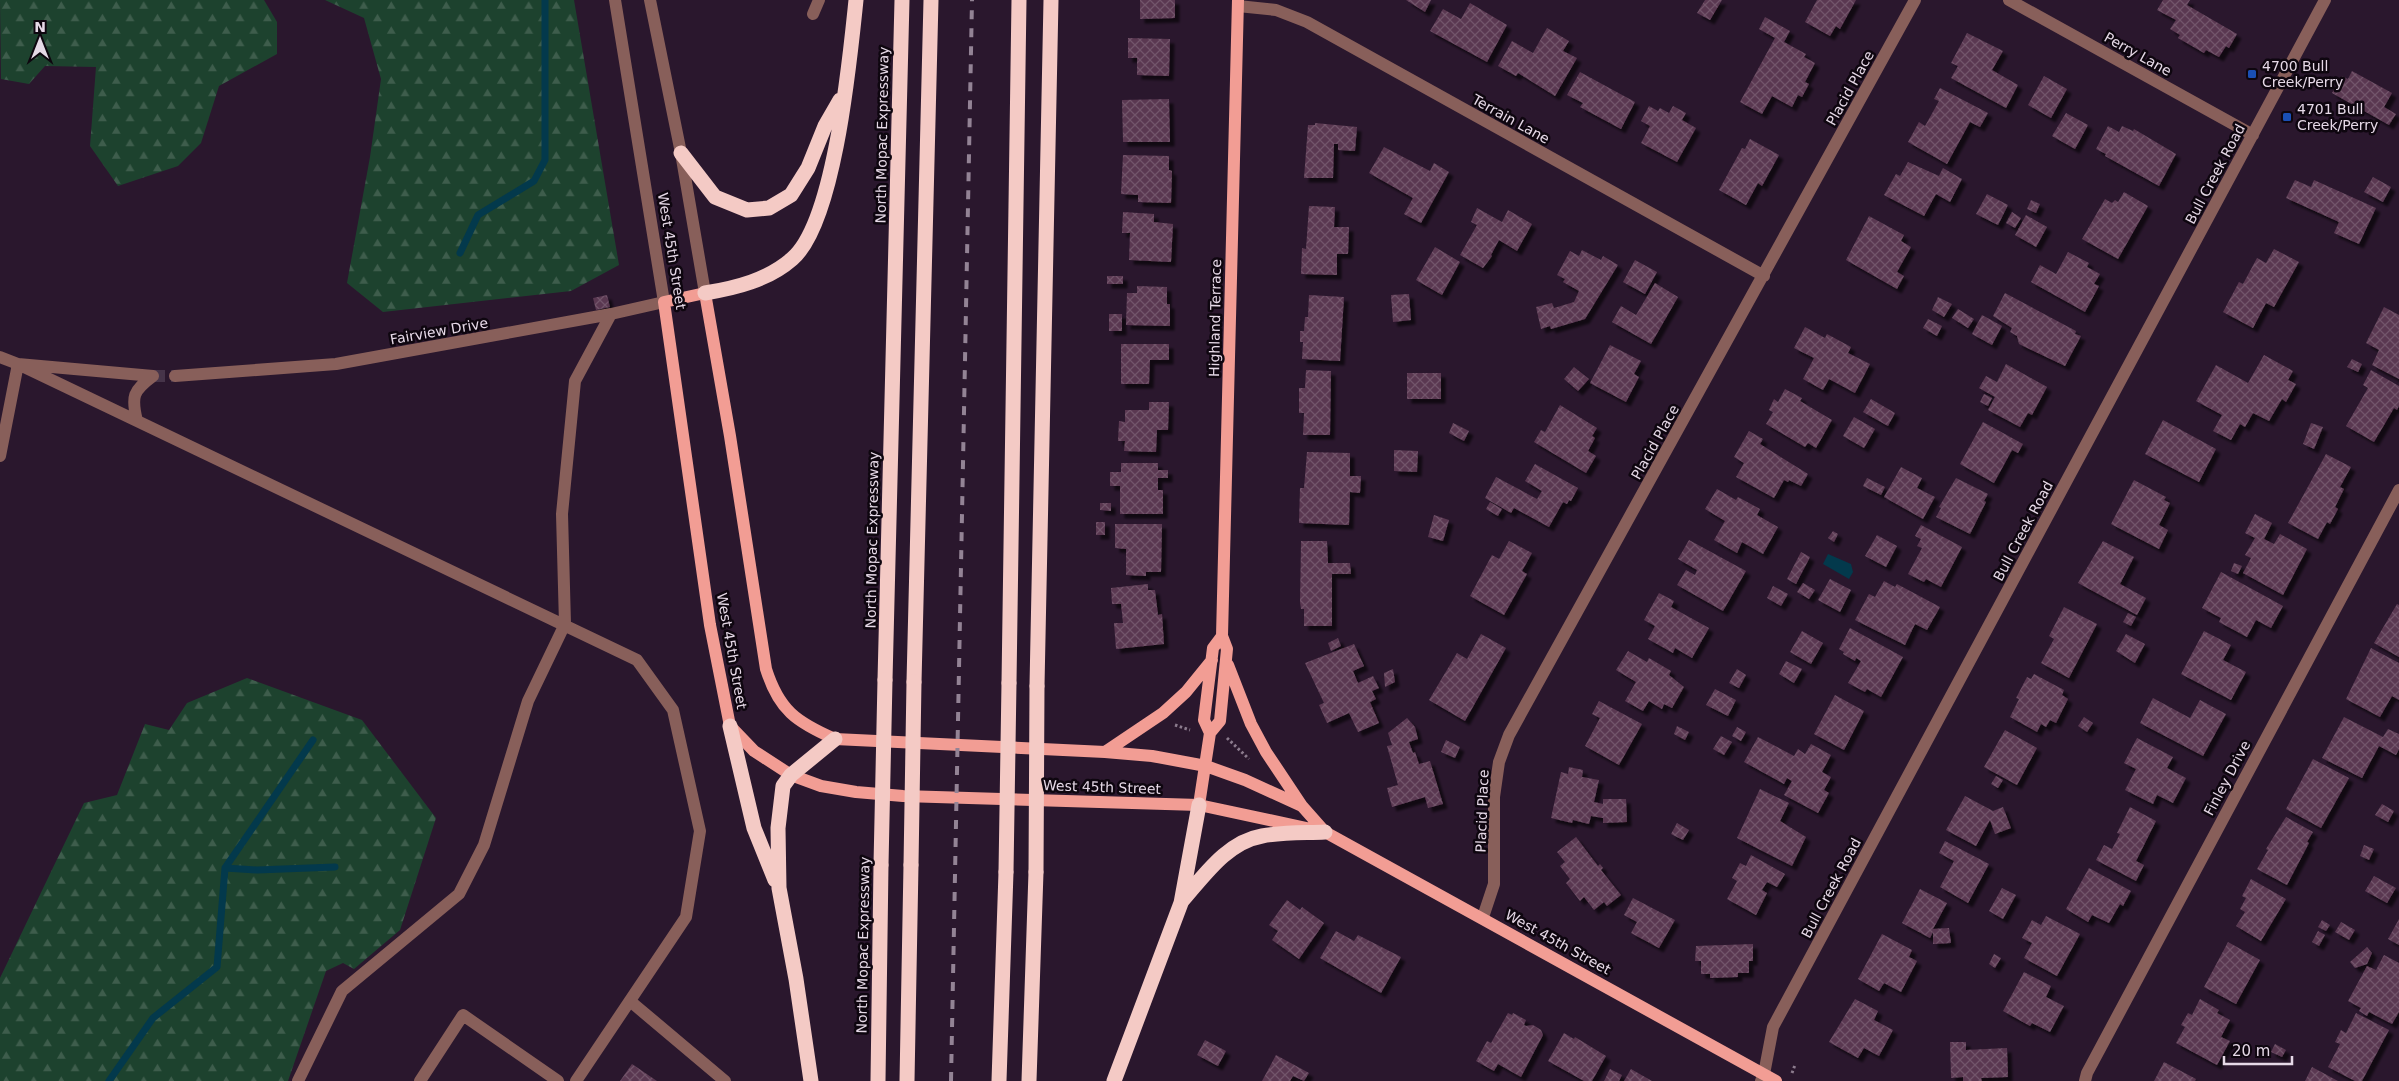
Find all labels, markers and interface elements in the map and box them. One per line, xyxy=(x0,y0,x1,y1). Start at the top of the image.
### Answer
north arrow xyxy=(15,15,65,65)
text: N xyxy=(34,19,46,35)
street label: Perry Lane xyxy=(2102,29,2174,79)
street label: North Mopac Expressway xyxy=(872,46,892,224)
street label: Placid Place xyxy=(1823,48,1877,128)
place label: 4700 Bull Creek/Perry xyxy=(2262,58,2343,90)
marker: 4700 Bull Creek/Perry xyxy=(2246,68,2258,80)
street label: Terrain Lane xyxy=(1469,91,1552,147)
place label: 4701 Bull Creek/Perry xyxy=(2297,101,2378,133)
marker: 4701 Bull Creek/Perry xyxy=(2281,111,2293,123)
street label: Bull Creek Road xyxy=(2182,121,2248,227)
street label: West 45th Street xyxy=(655,191,689,311)
street label: Highland Terrace xyxy=(1206,259,1224,377)
street label: Fairview Drive xyxy=(389,315,489,347)
street label: Placid Place xyxy=(1628,402,1682,482)
street label: North Mopac Expressway xyxy=(862,451,882,629)
street label: Bull Creek Road xyxy=(1990,478,2056,584)
street label: West 45th Street xyxy=(714,591,750,711)
street label: Finley Drive xyxy=(2201,738,2253,818)
street label: Placid Place xyxy=(1473,769,1491,853)
street label: West 45th Street xyxy=(1043,777,1162,797)
street label: Bull Creek Road xyxy=(1798,835,1864,941)
street label: North Mopac Expressway xyxy=(853,856,873,1034)
street label: West 45th Street xyxy=(1502,906,1614,978)
scale bar xyxy=(2224,1034,2292,1066)
text: 20 m xyxy=(2232,1042,2270,1060)

